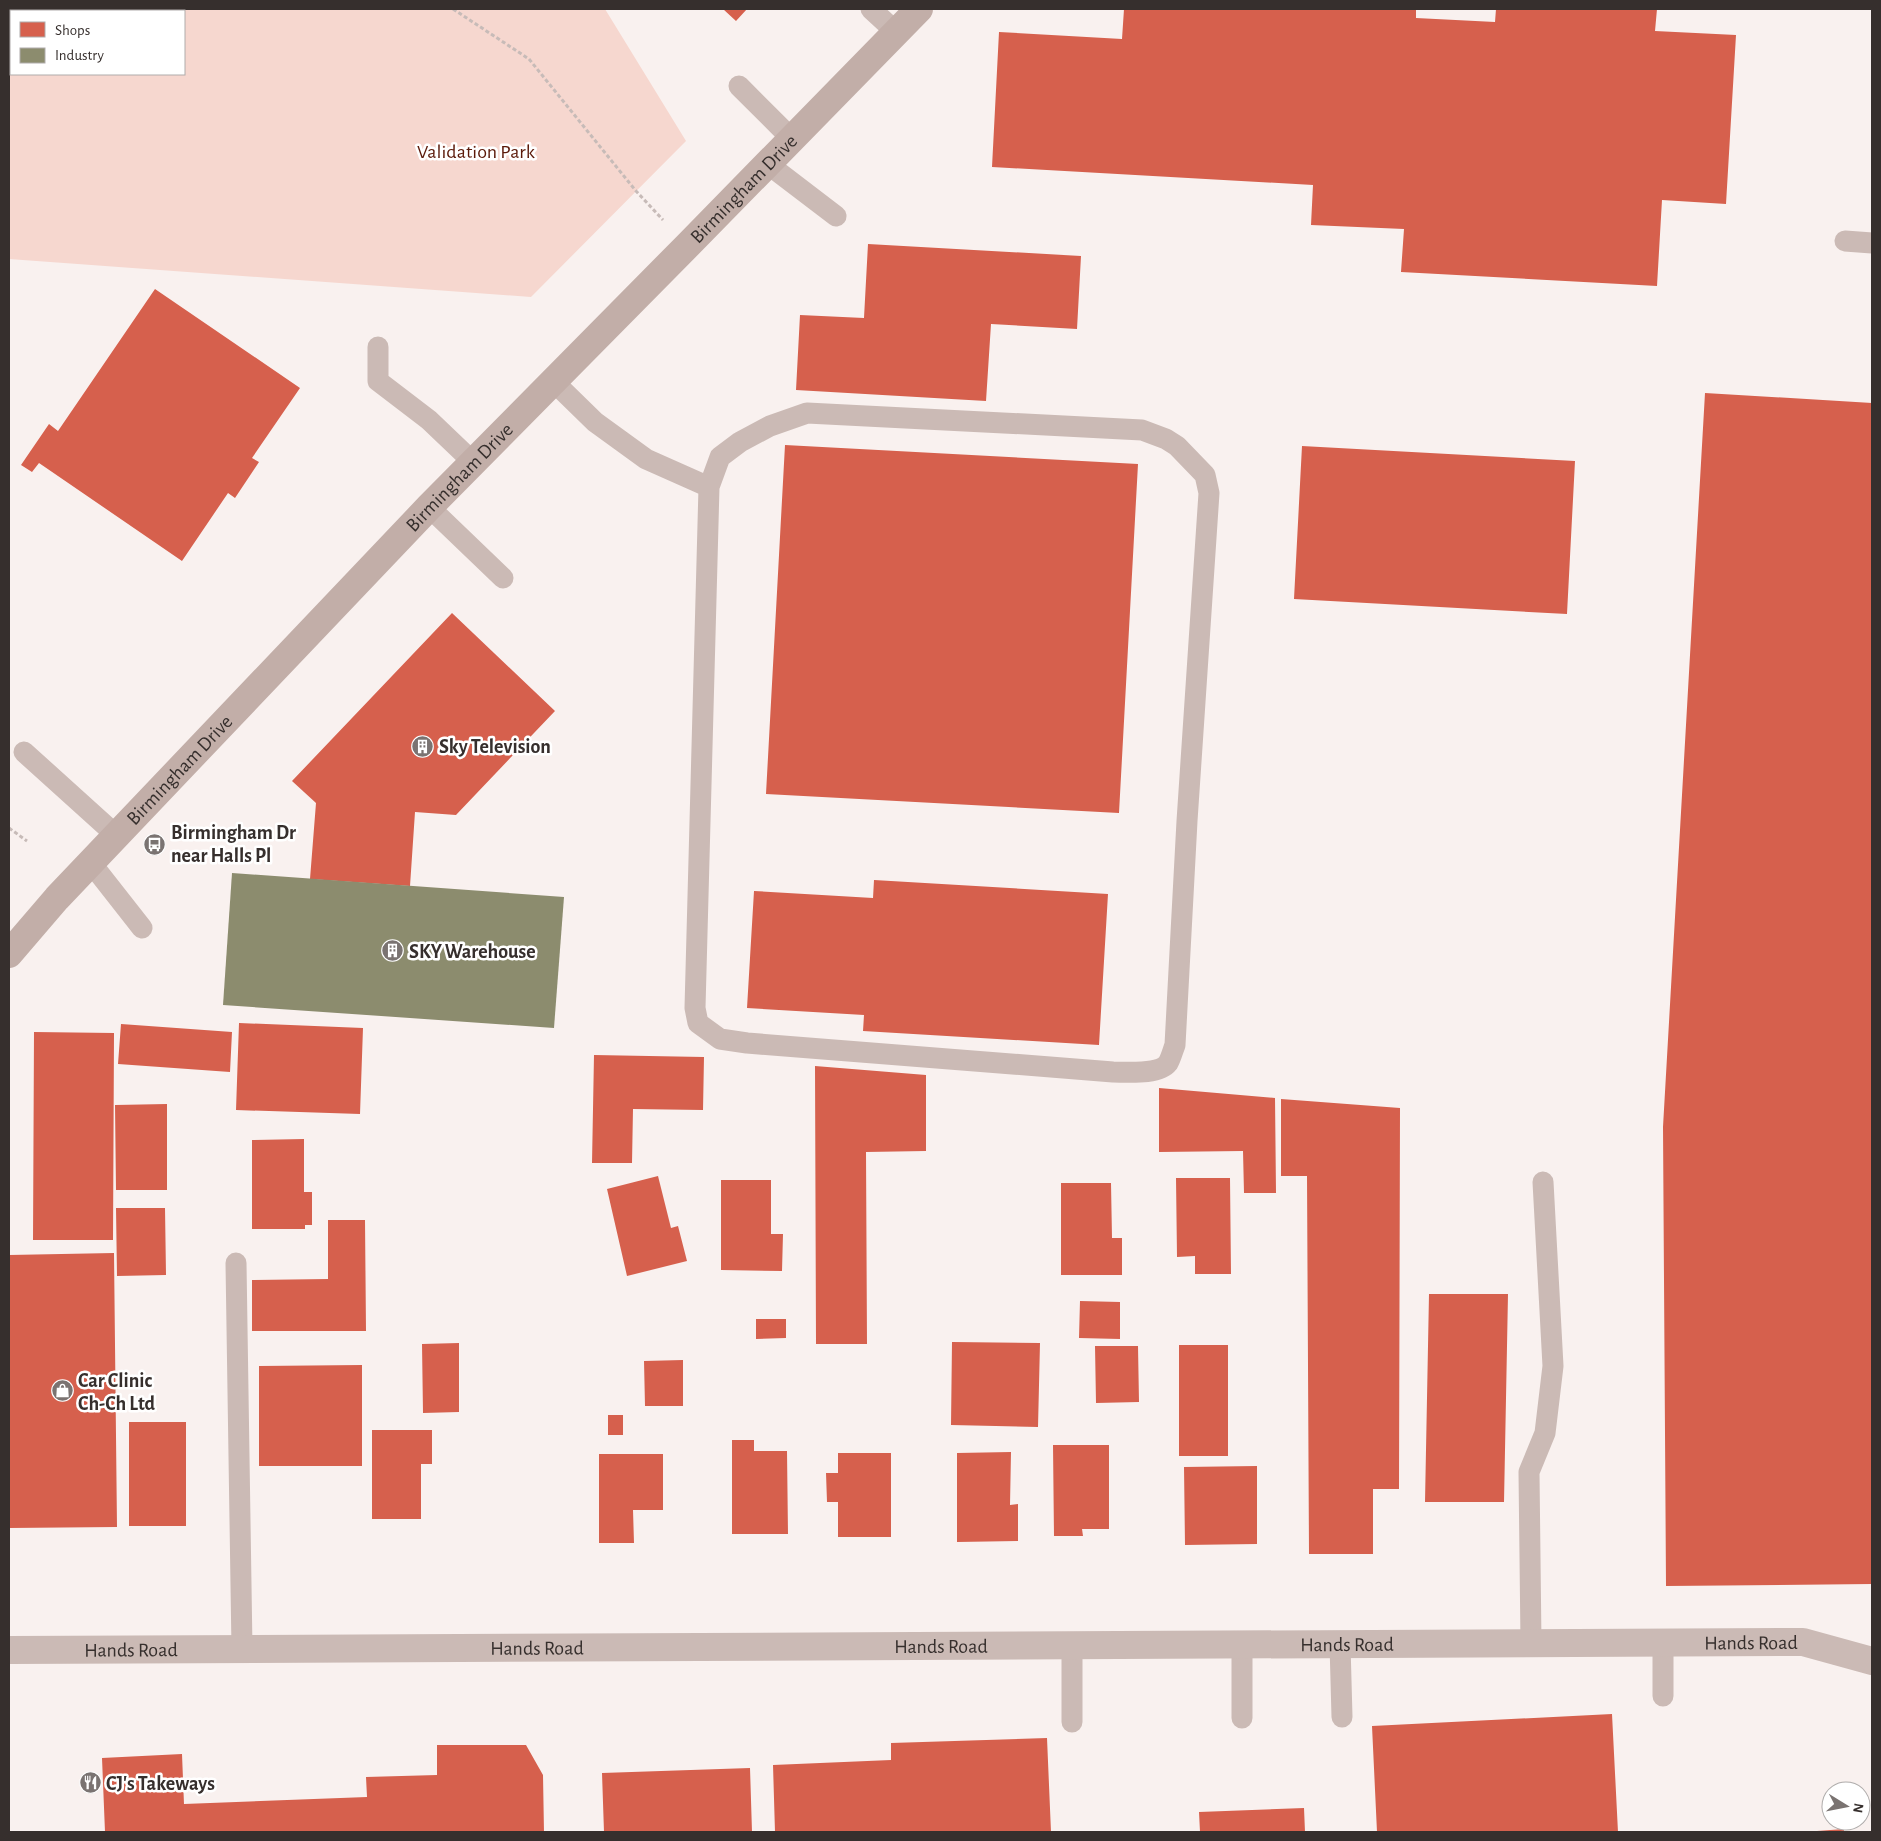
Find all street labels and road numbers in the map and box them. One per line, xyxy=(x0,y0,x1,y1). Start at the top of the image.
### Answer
street label: Birmingham Drive xyxy=(687,131,801,247)
street label: Birmingham Drive xyxy=(402,419,517,536)
street label: Birmingham Drive xyxy=(123,711,237,829)
street label: Hands Road xyxy=(1704,1633,1798,1653)
street label: Hands Road xyxy=(1300,1635,1394,1655)
street label: Hands Road xyxy=(894,1637,988,1657)
street label: Hands Road xyxy=(490,1638,584,1659)
street label: Hands Road xyxy=(84,1640,178,1661)

